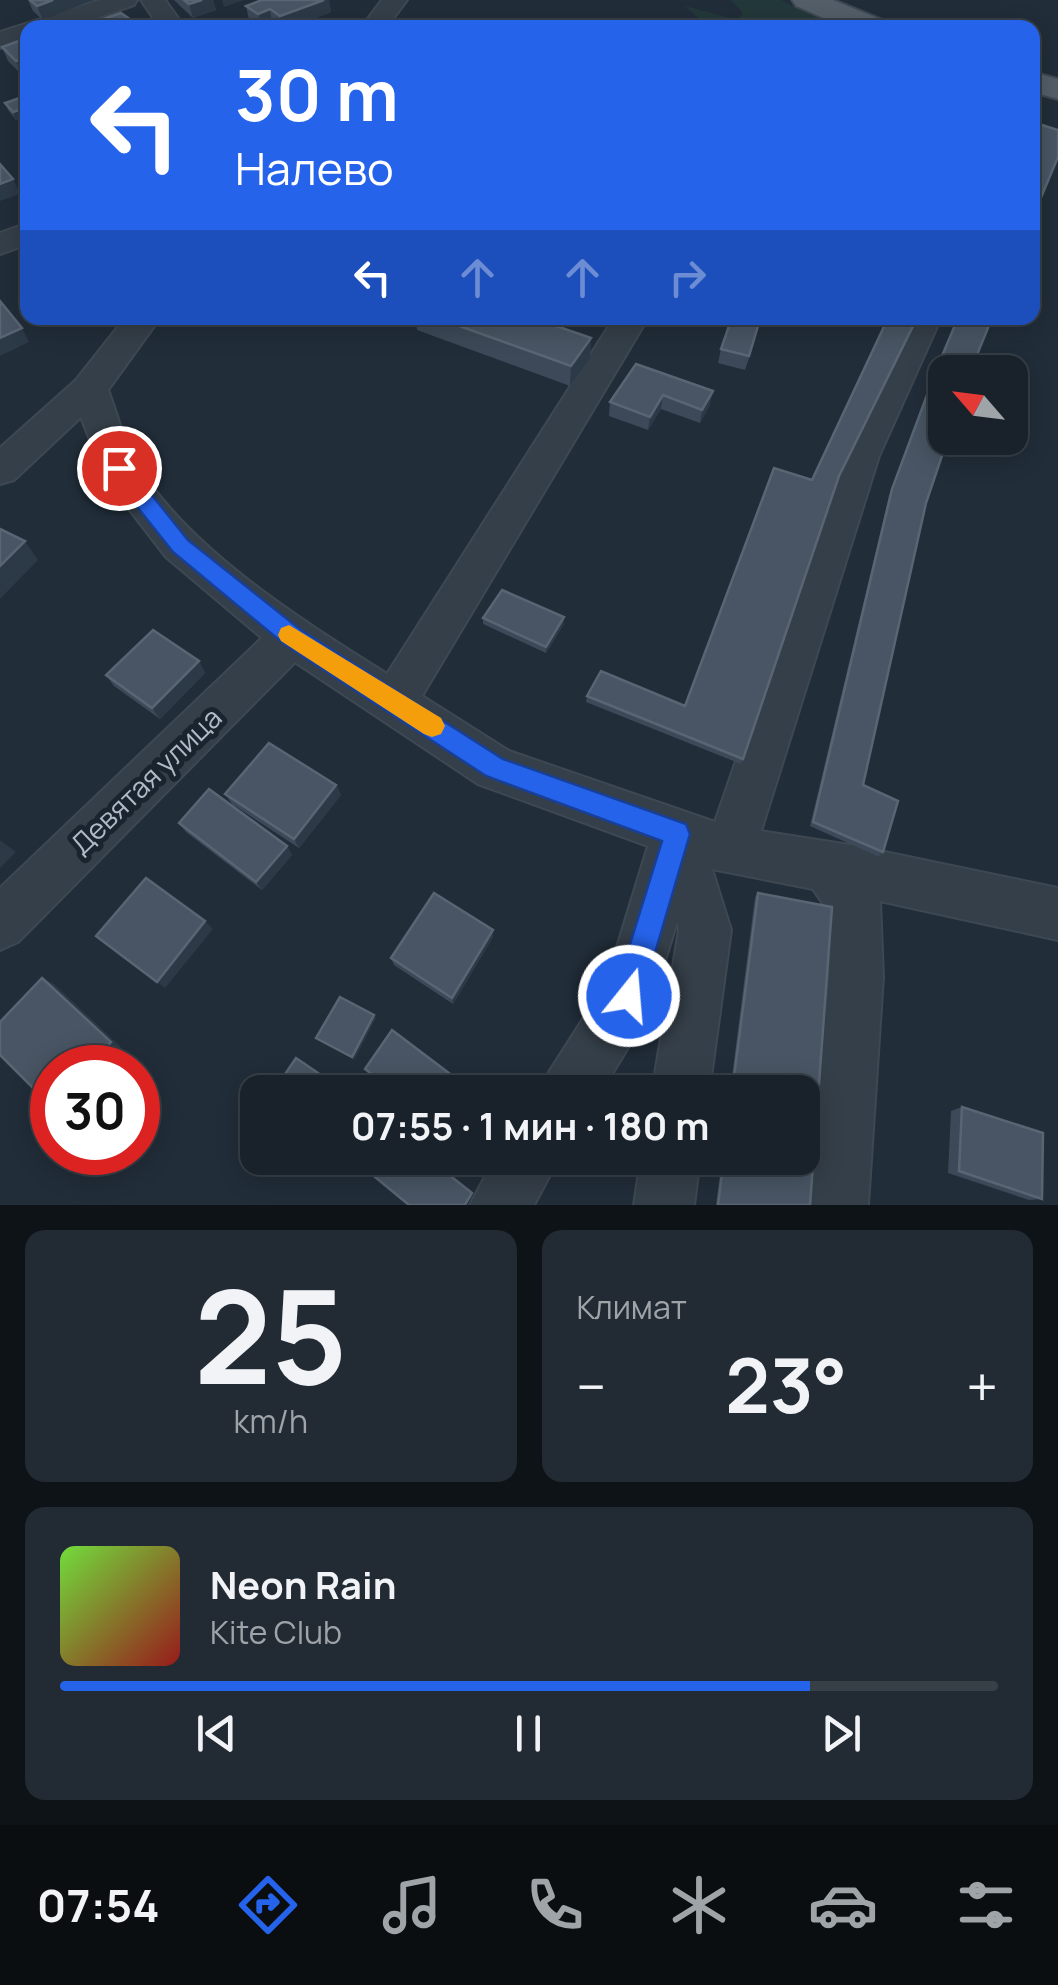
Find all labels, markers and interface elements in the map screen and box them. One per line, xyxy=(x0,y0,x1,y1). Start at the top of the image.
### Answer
text: 30 m xyxy=(235,46,399,142)
icon: left xyxy=(70,60,200,190)
text: Налево xyxy=(235,137,394,199)
icon: left xyxy=(345,250,400,305)
icon: ahead xyxy=(450,250,505,305)
icon: ahead xyxy=(555,250,610,305)
icon: right xyxy=(660,250,715,305)
north arrow xyxy=(928,355,1028,455)
map controls xyxy=(928,355,1028,455)
pin xyxy=(77,426,162,511)
icon: arrive xyxy=(92,441,147,496)
street label: Девятая улица xyxy=(61,698,229,862)
position arrow xyxy=(577,944,681,1048)
speed limit sign: 30 xyxy=(30,1045,160,1175)
text: 07:55 · 1 мин · 180 m xyxy=(351,1099,709,1151)
text: 25 xyxy=(194,1245,348,1423)
text: Климат xyxy=(577,1285,687,1329)
text: 23° xyxy=(725,1333,847,1436)
text: − xyxy=(577,1348,606,1424)
text: + xyxy=(966,1348,998,1424)
text: km/h xyxy=(234,1399,308,1443)
text: Neon Rain xyxy=(210,1558,396,1610)
text: Kite Club xyxy=(210,1610,342,1654)
icon: previous xyxy=(189,1706,244,1761)
icon: pause xyxy=(501,1706,556,1761)
icon: next xyxy=(814,1706,869,1761)
icon: directions xyxy=(233,1870,303,1940)
icon: music xyxy=(377,1870,447,1940)
icon: phone xyxy=(520,1870,590,1940)
icon: climate xyxy=(664,1870,734,1940)
icon: car xyxy=(808,1870,878,1940)
icon: filters xyxy=(951,1870,1021,1940)
text: 07:54 xyxy=(37,1874,160,1936)

